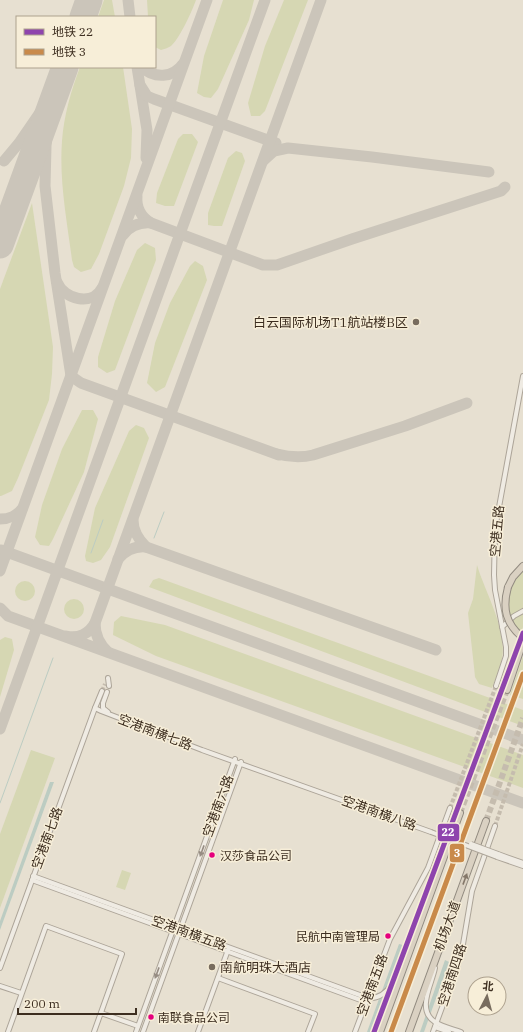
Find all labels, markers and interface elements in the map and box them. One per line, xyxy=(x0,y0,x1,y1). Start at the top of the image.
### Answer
legend xyxy=(16,16,156,68)
text: 地铁 22 xyxy=(52,24,93,39)
text: 地铁 3 xyxy=(52,44,86,59)
place label: 白云国际机场T1航站楼B区 xyxy=(253,314,408,331)
marker: 白云国际机场T1航站楼B区 xyxy=(411,317,421,327)
street label: 空港五路 xyxy=(486,504,508,558)
street label: 空港南横七路 xyxy=(116,710,194,754)
street label: 空港南六路 xyxy=(199,773,237,839)
street label: 空港南横八路 xyxy=(339,792,419,834)
street label: 空港南七路 xyxy=(28,805,66,871)
line badge: 22 xyxy=(437,823,460,842)
text: 22 xyxy=(441,825,455,839)
line badge: 3 xyxy=(449,843,465,863)
one-way arrow xyxy=(199,845,205,857)
text: 3 xyxy=(454,846,460,860)
place label: 汉莎食品公司 xyxy=(220,848,292,863)
marker: 汉莎食品公司 xyxy=(207,850,217,860)
one-way arrow xyxy=(462,873,468,885)
street label: 机场大道 xyxy=(430,899,464,953)
street label: 空港南横五路 xyxy=(149,912,229,954)
place label: 民航中南管理局 xyxy=(296,929,380,944)
marker: 民航中南管理局 xyxy=(383,931,393,941)
street label: 空港南四路 xyxy=(434,941,470,1009)
street label: 空港南五路 xyxy=(353,952,391,1018)
place label: 南航明珠大酒店 xyxy=(220,959,311,976)
marker: 南航明珠大酒店 xyxy=(207,962,217,972)
one-way arrow xyxy=(154,967,160,979)
north arrow xyxy=(467,976,507,1016)
text: 北 xyxy=(482,979,494,994)
scale bar xyxy=(18,990,136,1016)
text: 200 m xyxy=(24,996,60,1011)
place label: 南联食品公司 xyxy=(158,1010,230,1025)
marker: 南联食品公司 xyxy=(146,1012,156,1022)

